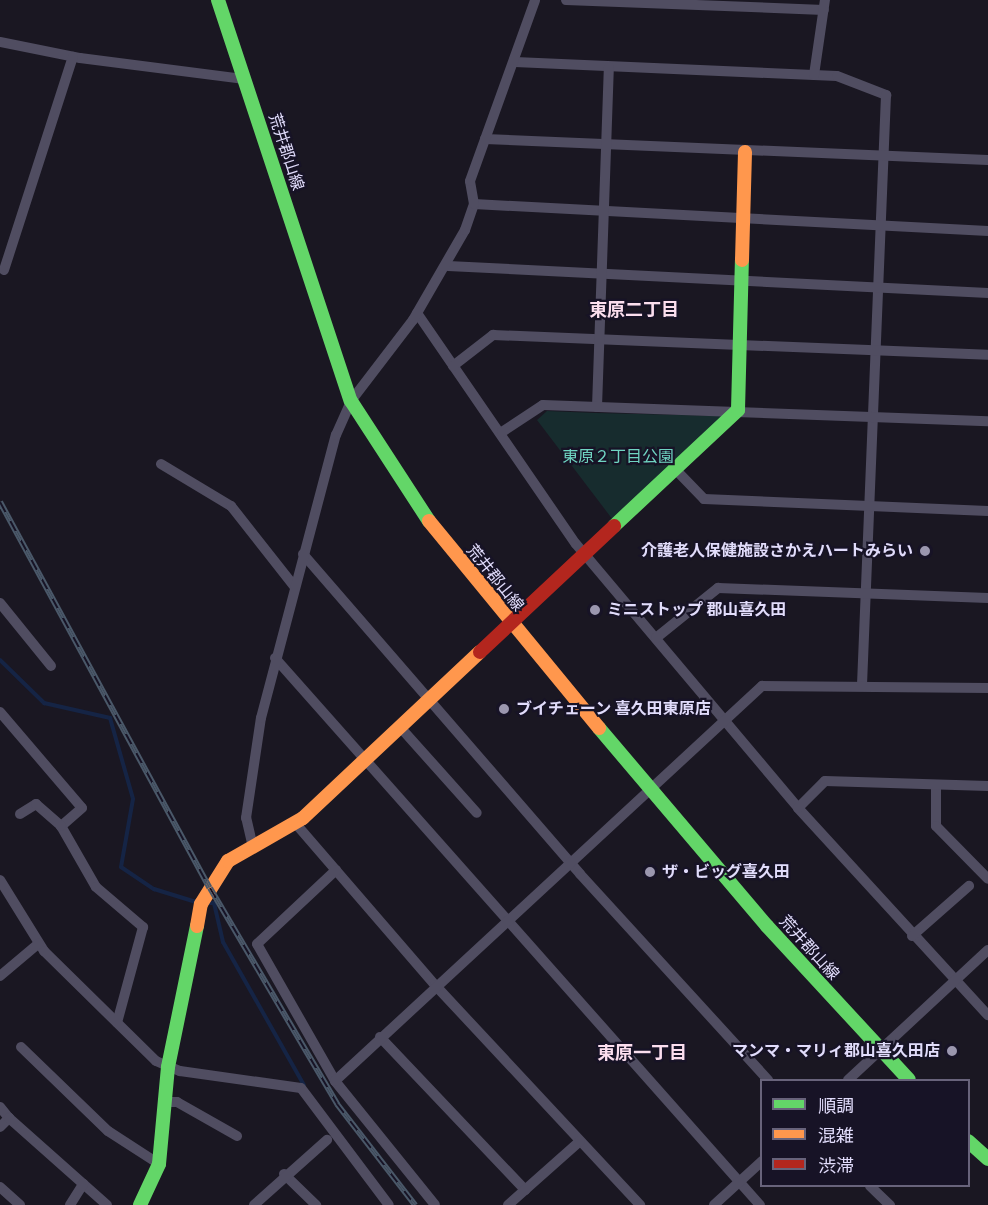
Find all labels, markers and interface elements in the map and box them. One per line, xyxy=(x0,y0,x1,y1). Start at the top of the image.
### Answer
street label: 荒井郡山線 xyxy=(265,111,307,193)
district label: 東原二丁目 xyxy=(589,299,679,321)
park label: 東原２丁目公園 xyxy=(562,447,674,467)
street label: 荒井郡山線 xyxy=(462,541,528,615)
place label: 介護老人保健施設さかえハートみらい xyxy=(641,541,913,561)
marker: 介護老人保健施設さかえハートみらい xyxy=(918,544,932,558)
place label: ミニストップ 郡山喜久田 xyxy=(607,600,787,620)
marker: ミニストップ 郡山喜久田 xyxy=(588,603,602,617)
place label: ブイチェーン 喜久田東原店 xyxy=(516,699,712,719)
marker: ブイチェーン 喜久田東原店 xyxy=(497,702,511,716)
place label: ザ・ビッグ喜久田 xyxy=(662,862,790,882)
marker: ザ・ビッグ喜久田 xyxy=(643,865,657,879)
street label: 荒井郡山線 xyxy=(775,912,843,984)
place label: マンマ・マリィ郡山喜久田店 xyxy=(732,1041,940,1061)
district label: 東原一丁目 xyxy=(597,1042,687,1064)
marker: マンマ・マリィ郡山喜久田店 xyxy=(945,1044,959,1058)
legend xyxy=(760,1079,970,1187)
text: 順調 xyxy=(818,1095,854,1117)
text: 混雑 xyxy=(818,1125,854,1147)
text: 渋滞 xyxy=(818,1155,854,1177)

